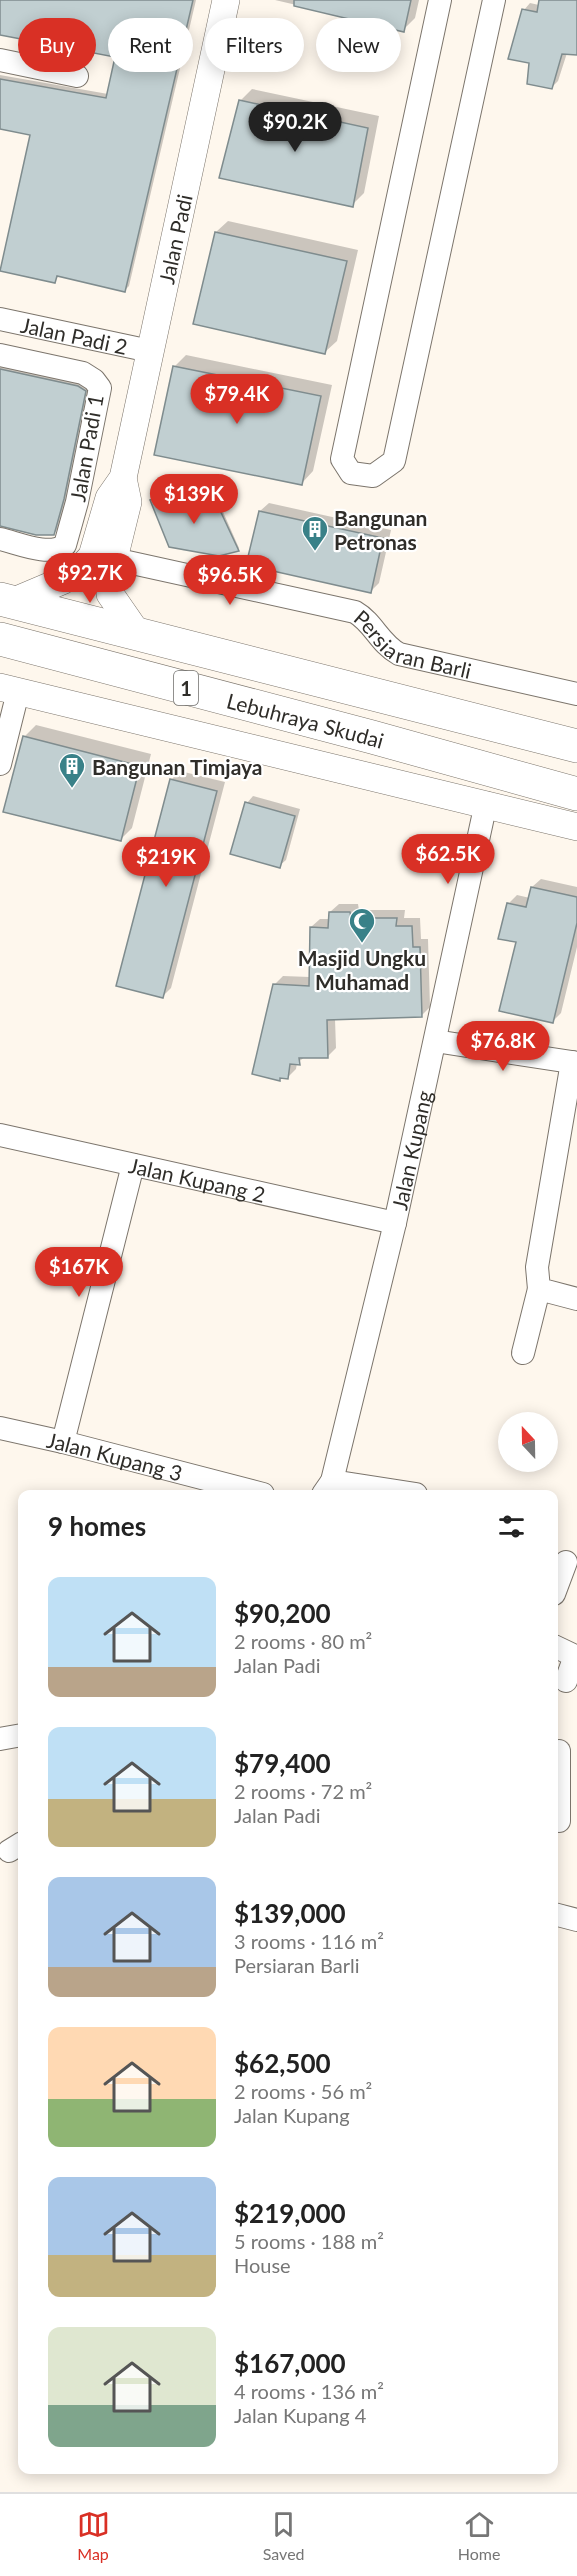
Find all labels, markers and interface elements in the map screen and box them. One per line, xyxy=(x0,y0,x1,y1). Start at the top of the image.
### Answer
chip: Buy xyxy=(18,18,96,72)
chip: Rent xyxy=(108,18,193,72)
chip: Filters xyxy=(205,18,304,72)
chip: New xyxy=(316,18,401,72)
pin: $90.2K xyxy=(246,102,344,153)
text: $90.2K xyxy=(263,109,327,133)
street label: Jalan Padi xyxy=(153,192,196,286)
street label: Jalan Padi 2 xyxy=(19,311,130,358)
pin: $79.4K xyxy=(188,374,286,425)
text: $79.4K xyxy=(205,381,269,405)
street label: Jalan Padi 1 xyxy=(64,392,108,504)
pin: $139K xyxy=(152,474,236,525)
text: $139K xyxy=(164,481,224,505)
place label: Bangunan Petronas xyxy=(334,505,427,554)
building icon: Bangunan Petronas xyxy=(300,514,330,552)
pin: $92.7K xyxy=(41,553,139,604)
pin: $96.5K xyxy=(181,555,279,606)
text: $92.7K xyxy=(58,560,122,584)
text: $96.5K xyxy=(198,562,262,586)
street label: Persiaran Barli xyxy=(350,604,474,682)
road number: 1 xyxy=(174,671,198,705)
street label: Lebuhraya Skudai xyxy=(224,687,387,752)
building icon: Bangunan Timjaya xyxy=(57,751,87,789)
place label: Bangunan Timjaya xyxy=(92,754,263,779)
pin: $62.5K xyxy=(399,834,497,885)
pin: $219K xyxy=(124,837,208,888)
text: $62.5K xyxy=(416,841,480,865)
text: $219K xyxy=(136,844,196,868)
mosque icon: Masjid Ungku Muhamad xyxy=(347,906,377,944)
place label: Masjid Ungku Muhamad xyxy=(298,945,426,994)
pin: $76.8K xyxy=(454,1021,552,1072)
text: $76.8K xyxy=(471,1028,535,1052)
street label: Jalan Kupang xyxy=(386,1088,436,1212)
street label: Jalan Kupang 2 xyxy=(127,1152,268,1206)
pin: $167K xyxy=(37,1247,121,1298)
text: $167K xyxy=(49,1254,109,1278)
north arrow xyxy=(498,1412,558,1472)
map controls xyxy=(498,1412,558,1472)
street label: Jalan Kupang 3 xyxy=(45,1426,185,1485)
text: 9 homes xyxy=(48,1510,146,1542)
icon: filters xyxy=(495,1510,528,1543)
text: $90,200 xyxy=(234,1597,331,1629)
icon: home xyxy=(96,1601,168,1673)
text: 2 rooms · 80 m² xyxy=(234,1629,372,1653)
text: Jalan Padi xyxy=(234,1653,321,1677)
text: $79,400 xyxy=(234,1747,331,1779)
icon: home xyxy=(96,1751,168,1823)
text: 2 rooms · 72 m² xyxy=(234,1779,372,1803)
text: Jalan Padi xyxy=(234,1803,321,1827)
text: $139,000 xyxy=(234,1897,346,1929)
icon: home xyxy=(96,1901,168,1973)
text: 3 rooms · 116 m² xyxy=(234,1929,384,1953)
text: Persiaran Barli xyxy=(234,1953,360,1977)
text: $62,500 xyxy=(234,2047,331,2079)
icon: home xyxy=(96,2051,168,2123)
text: 2 rooms · 56 m² xyxy=(234,2079,372,2103)
text: Jalan Kupang xyxy=(234,2103,350,2127)
text: $219,000 xyxy=(234,2197,346,2229)
icon: home xyxy=(96,2201,168,2273)
text: 5 rooms · 188 m² xyxy=(234,2229,384,2253)
text: House xyxy=(234,2253,291,2277)
text: $167,000 xyxy=(234,2347,346,2379)
icon: home xyxy=(96,2351,168,2423)
text: 4 rooms · 136 m² xyxy=(234,2379,384,2403)
text: Jalan Kupang 4 xyxy=(234,2403,366,2427)
tab: Map xyxy=(77,2508,110,2563)
tab: Saved xyxy=(263,2508,305,2563)
tab: Home xyxy=(458,2508,500,2563)

